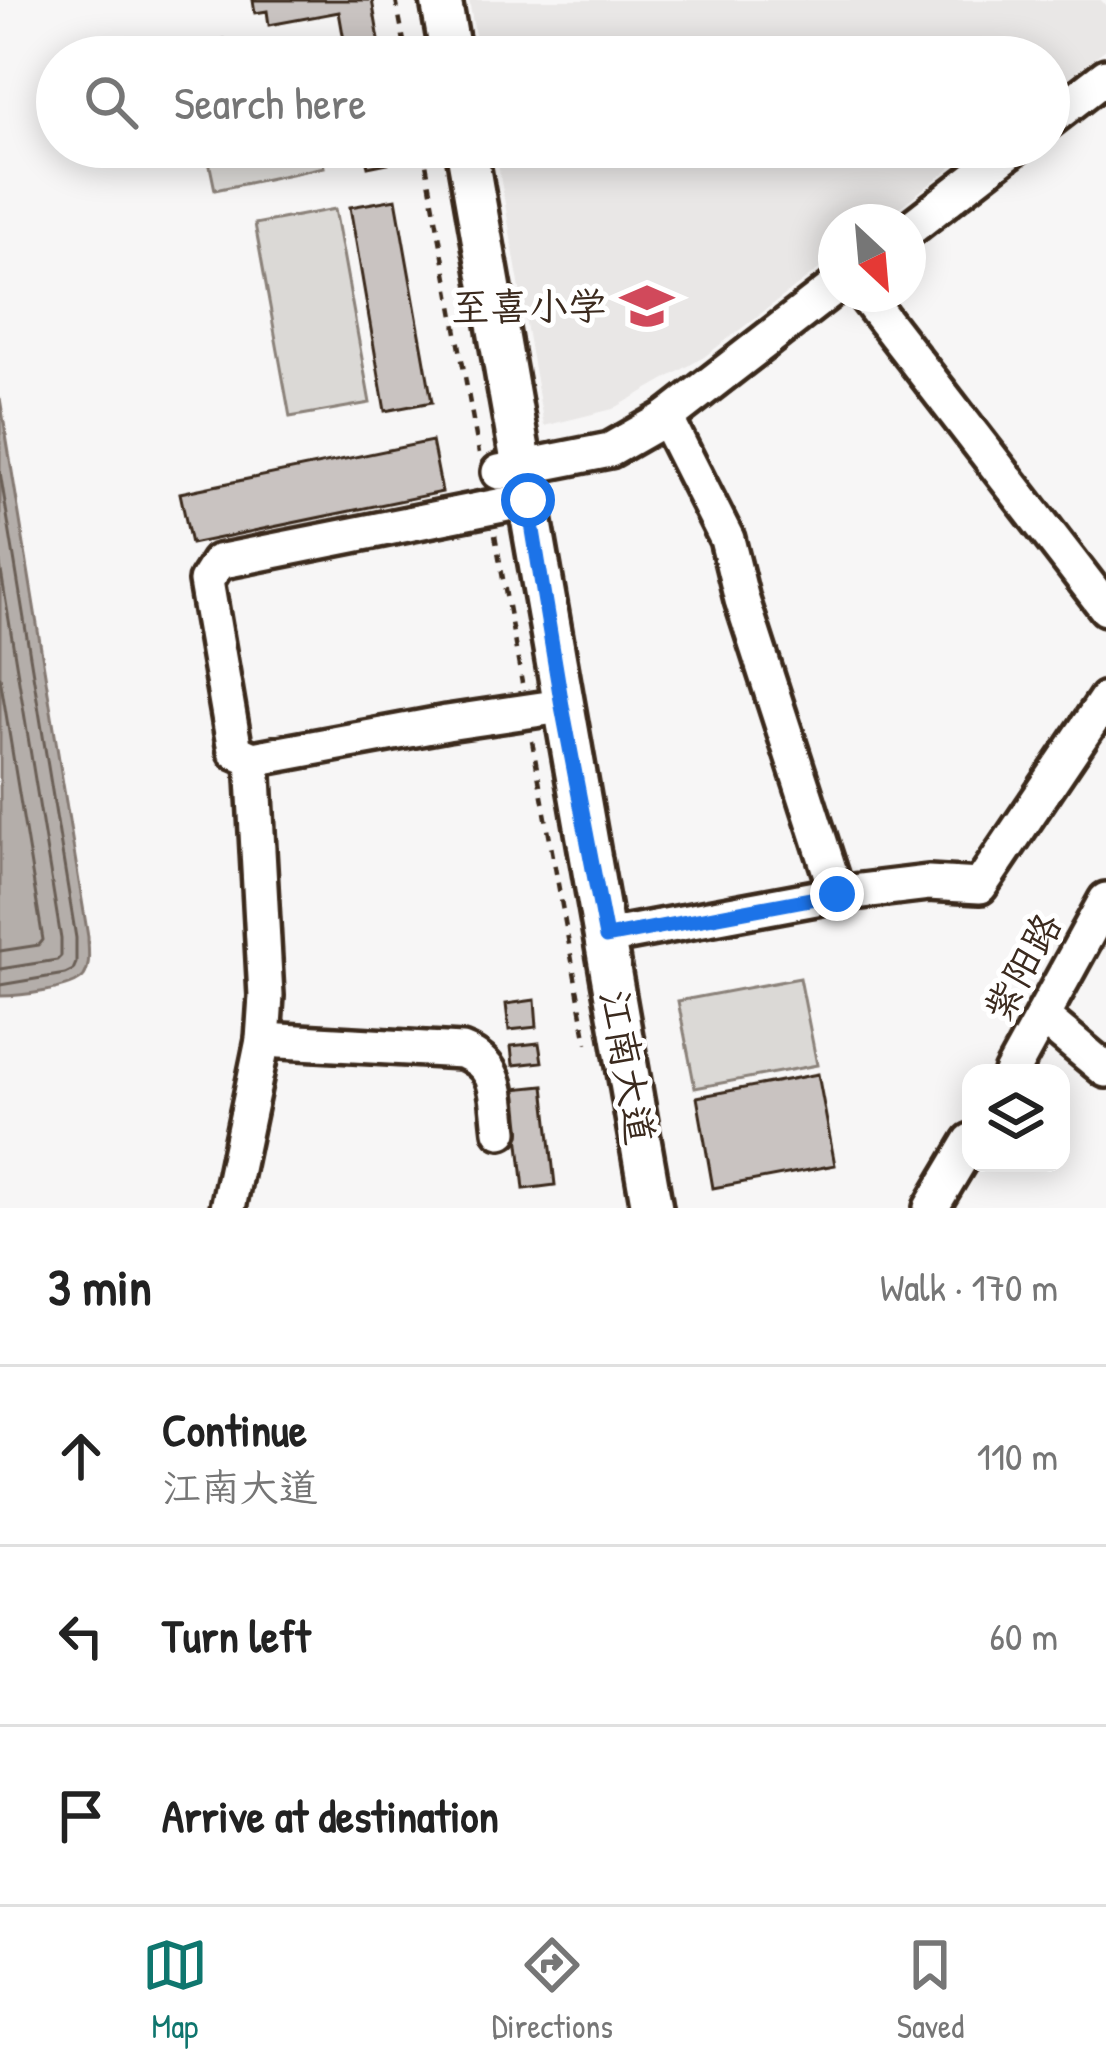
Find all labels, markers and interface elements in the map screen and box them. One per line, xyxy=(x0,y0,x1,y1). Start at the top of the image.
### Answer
search box xyxy=(36,36,1070,168)
icon: search xyxy=(78,69,144,135)
text: Search here xyxy=(174,72,366,133)
north arrow xyxy=(818,204,926,312)
school or university icon: 至喜小学 xyxy=(618,277,676,335)
place label: 至喜小学 xyxy=(451,279,607,332)
route start xyxy=(501,473,555,527)
route end xyxy=(810,867,864,921)
street label: 紫阳路 xyxy=(970,903,1073,1031)
street label: 江南大道 xyxy=(589,985,668,1148)
map controls xyxy=(962,1064,1070,1172)
button: layers xyxy=(962,1064,1070,1172)
text: 3 min xyxy=(48,1252,152,1321)
text: Walk · 170 m xyxy=(880,1260,1058,1313)
text: Continue xyxy=(162,1399,307,1460)
icon: ahead xyxy=(48,1423,114,1489)
text: 110 m xyxy=(977,1429,1058,1482)
text: 江南大道 xyxy=(162,1460,318,1513)
icon: left xyxy=(48,1603,114,1669)
text: Turn left xyxy=(162,1605,311,1666)
text: 60 m xyxy=(989,1609,1058,1662)
icon: arrive xyxy=(48,1783,114,1849)
text: Arrive at destination xyxy=(162,1785,499,1846)
tab: Map xyxy=(142,1932,208,2048)
tab: Directions xyxy=(492,1932,613,2048)
tab: Saved xyxy=(897,1932,964,2048)

